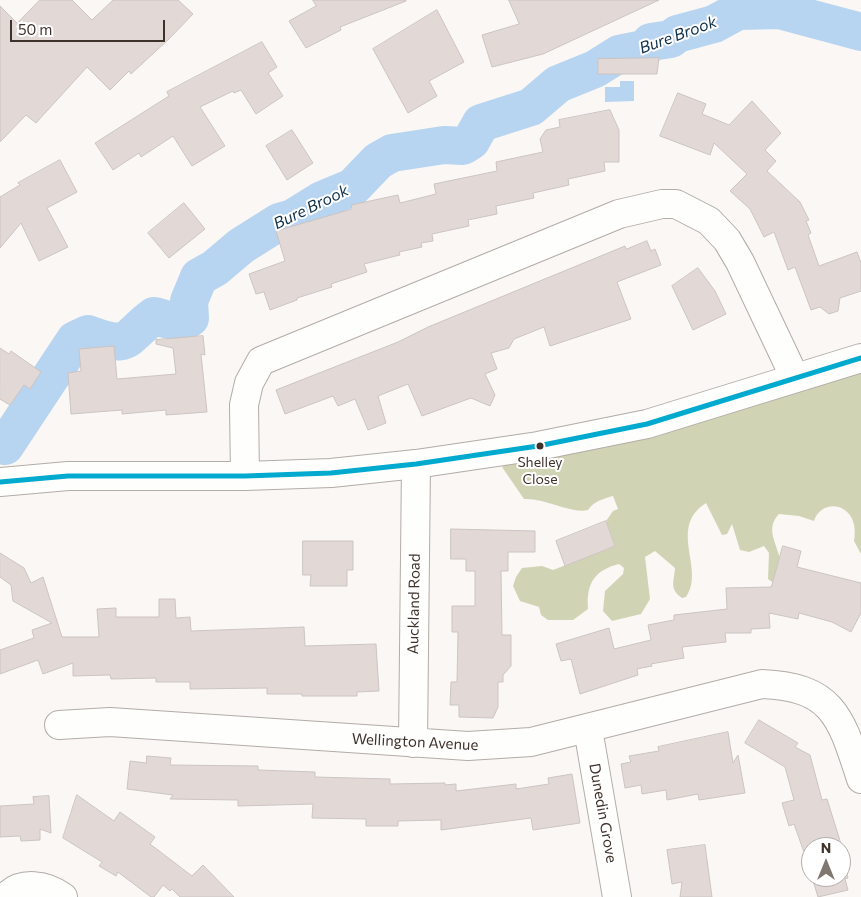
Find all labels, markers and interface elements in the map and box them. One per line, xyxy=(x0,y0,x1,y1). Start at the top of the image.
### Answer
scale bar xyxy=(12,10,168,42)
water label: Bure Brook xyxy=(637,12,719,58)
text: 50 m xyxy=(18,20,52,38)
water label: Bure Brook xyxy=(270,181,352,233)
marker: Shelley Close xyxy=(535,441,545,451)
place label: Shelley Close xyxy=(517,454,563,487)
street label: Auckland Road xyxy=(404,553,424,655)
street label: Wellington Avenue xyxy=(351,730,479,754)
street label: Dunedin Grove xyxy=(585,762,621,864)
north arrow xyxy=(801,837,851,887)
text: N xyxy=(821,839,831,856)

